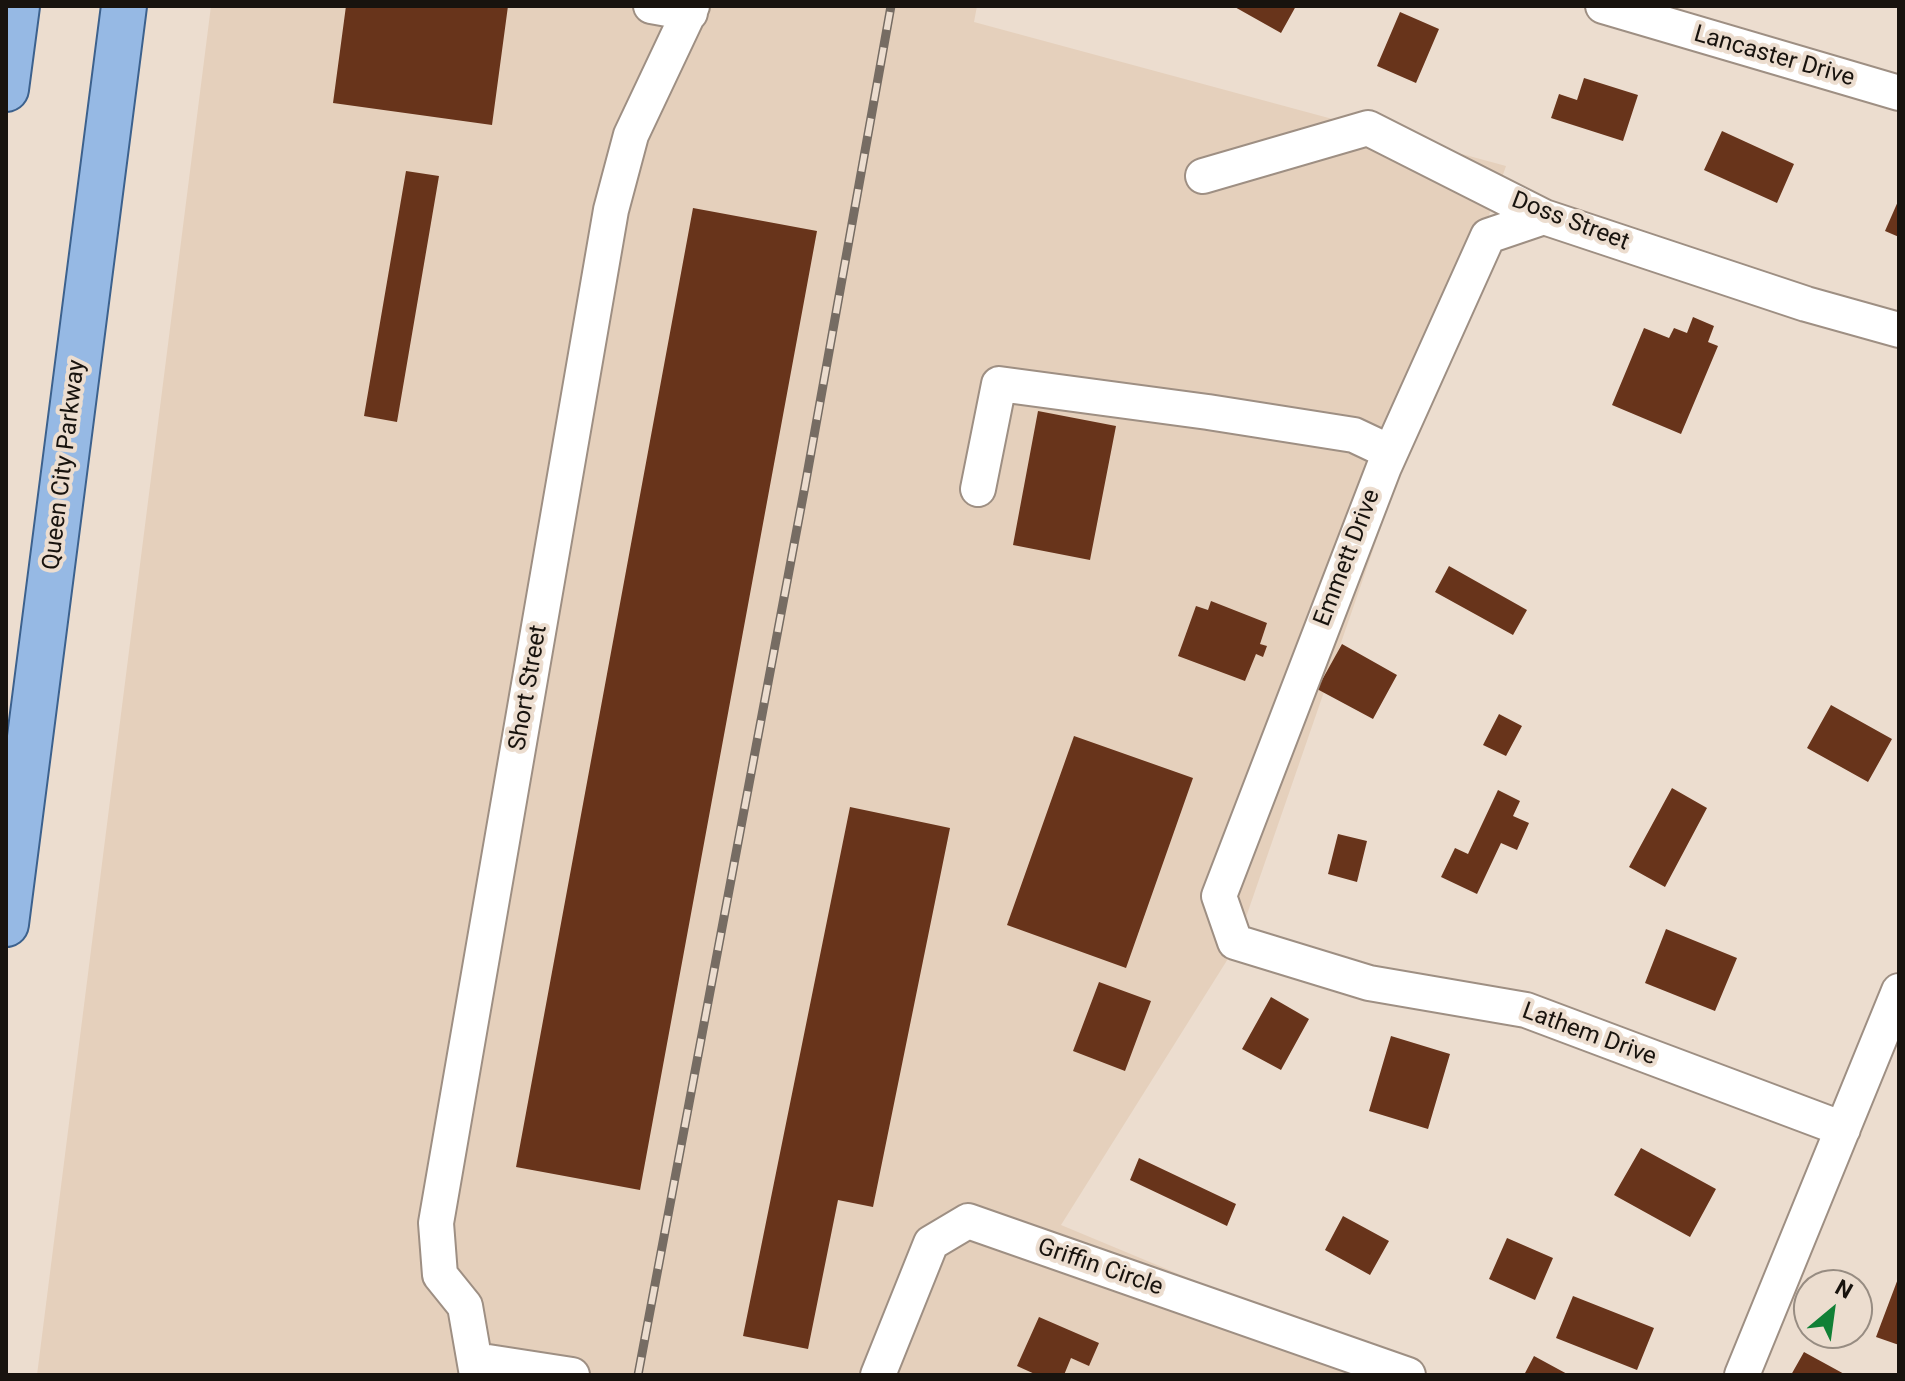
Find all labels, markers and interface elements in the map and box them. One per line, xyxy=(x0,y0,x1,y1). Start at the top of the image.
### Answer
street label: Lancaster Drive xyxy=(1690,20,1858,94)
street label: Doss Street xyxy=(1507,186,1633,258)
street label: Queen City Parkway xyxy=(38,358,92,572)
street label: Emmett Drive xyxy=(1309,486,1387,630)
street label: Short Street xyxy=(504,623,554,753)
street label: Lathem Drive xyxy=(1518,997,1660,1073)
street label: Griffin Circle xyxy=(1034,1233,1166,1303)
north arrow xyxy=(1793,1269,1873,1349)
text: N xyxy=(1831,1275,1857,1304)

